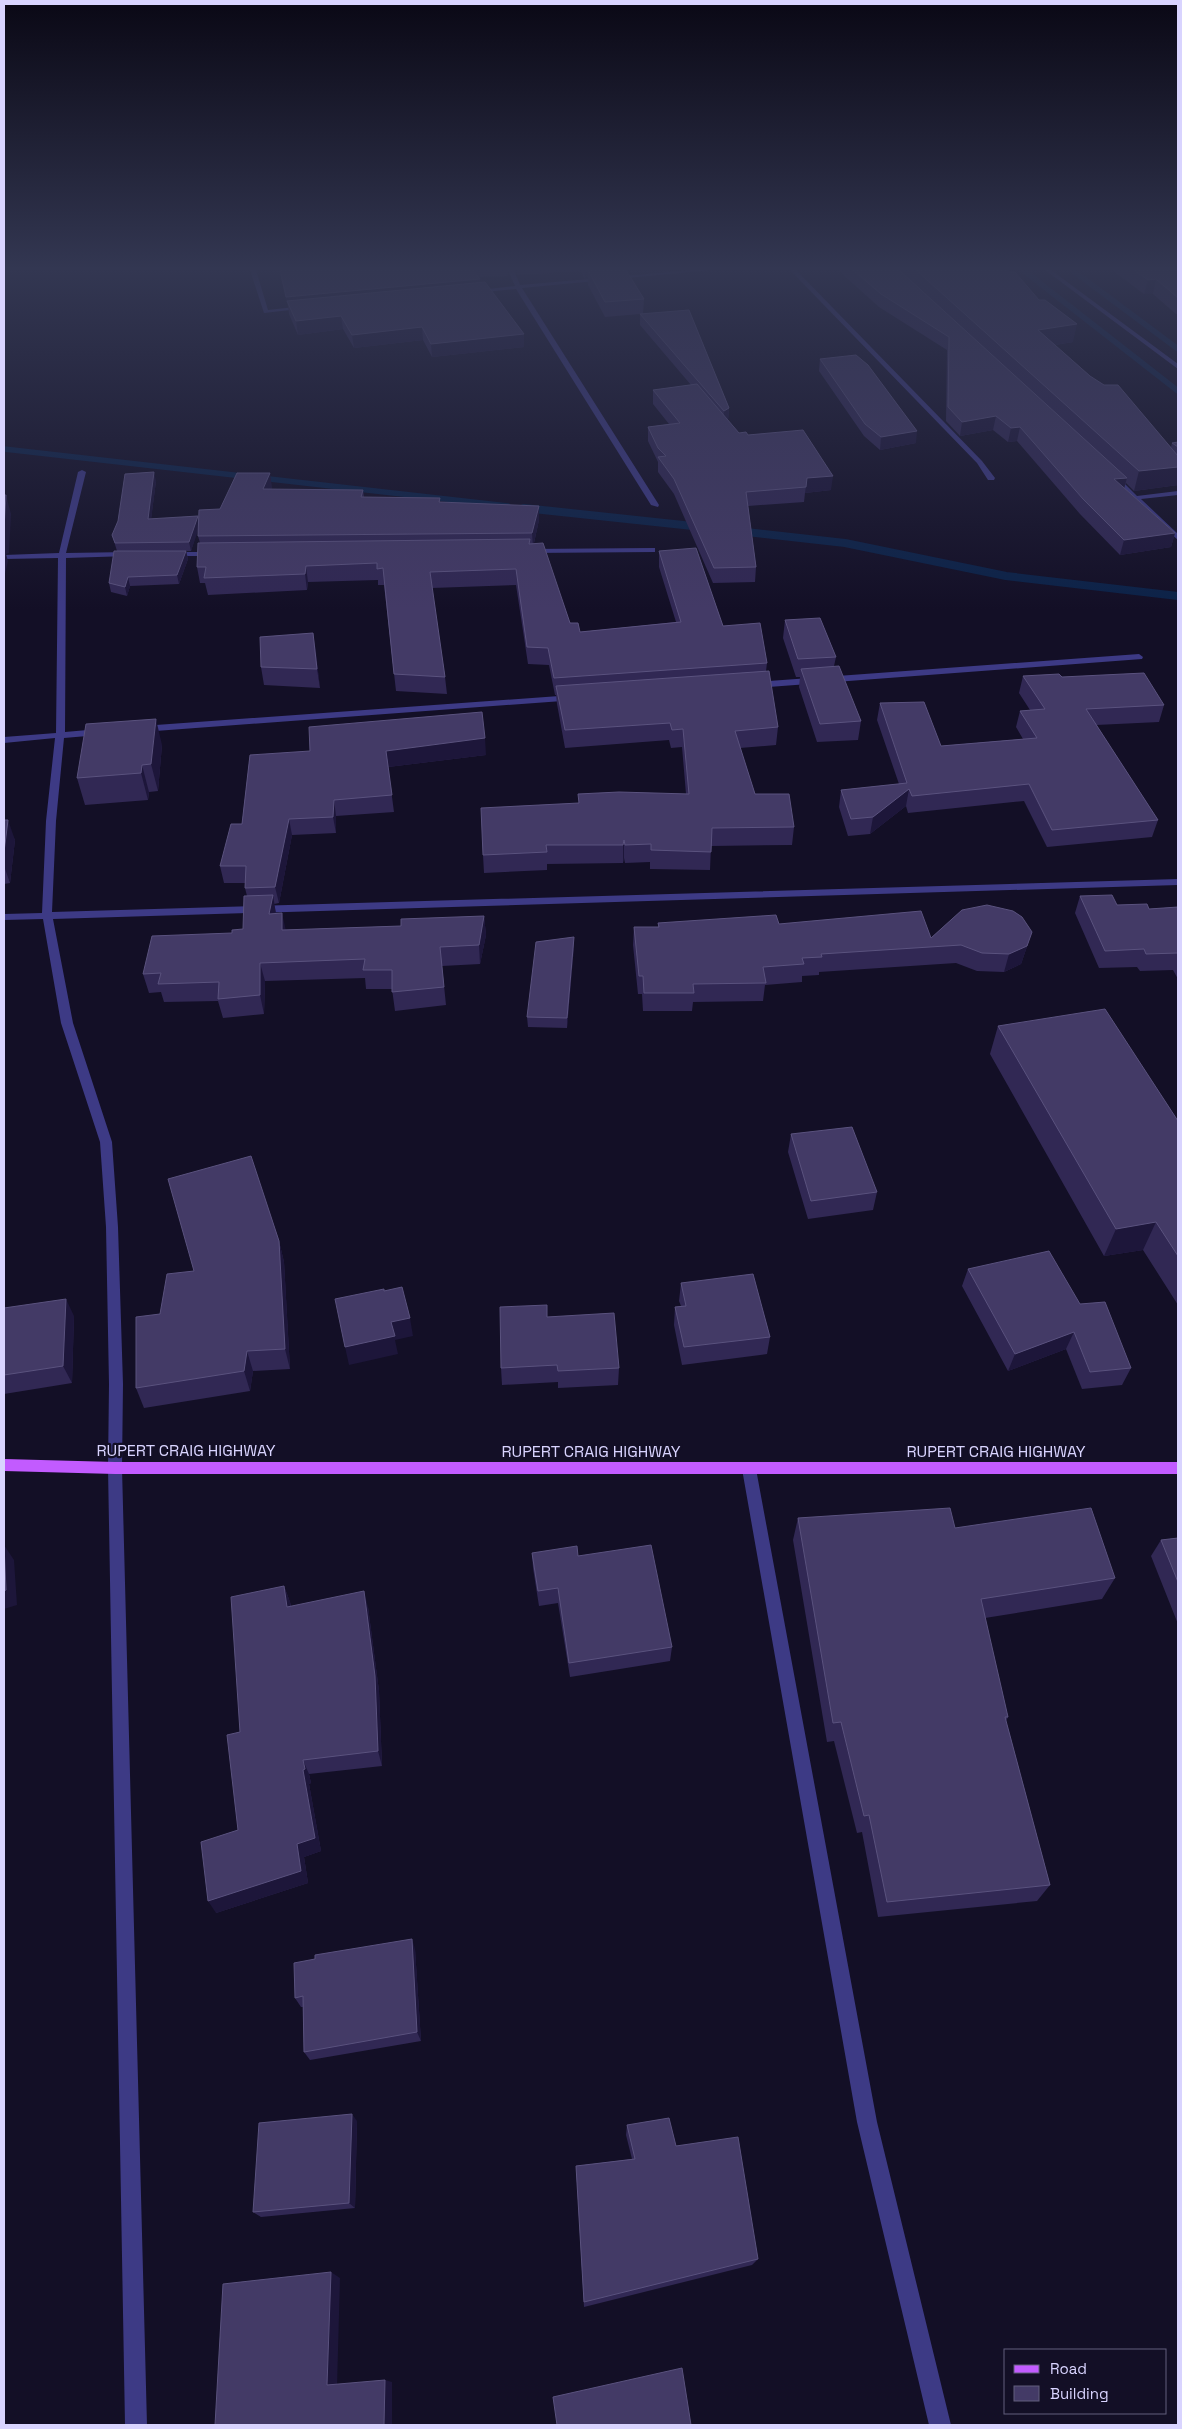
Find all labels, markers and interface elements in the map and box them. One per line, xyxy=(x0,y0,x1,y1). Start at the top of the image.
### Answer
street label: RUPERT CRAIG HIGHWAY xyxy=(96,1440,276,1461)
street label: RUPERT CRAIG HIGHWAY xyxy=(501,1441,681,1462)
street label: RUPERT CRAIG HIGHWAY xyxy=(906,1441,1086,1462)
legend xyxy=(1004,2349,1167,2414)
text: Road xyxy=(1050,2359,1087,2378)
text: Building xyxy=(1050,2384,1109,2403)

